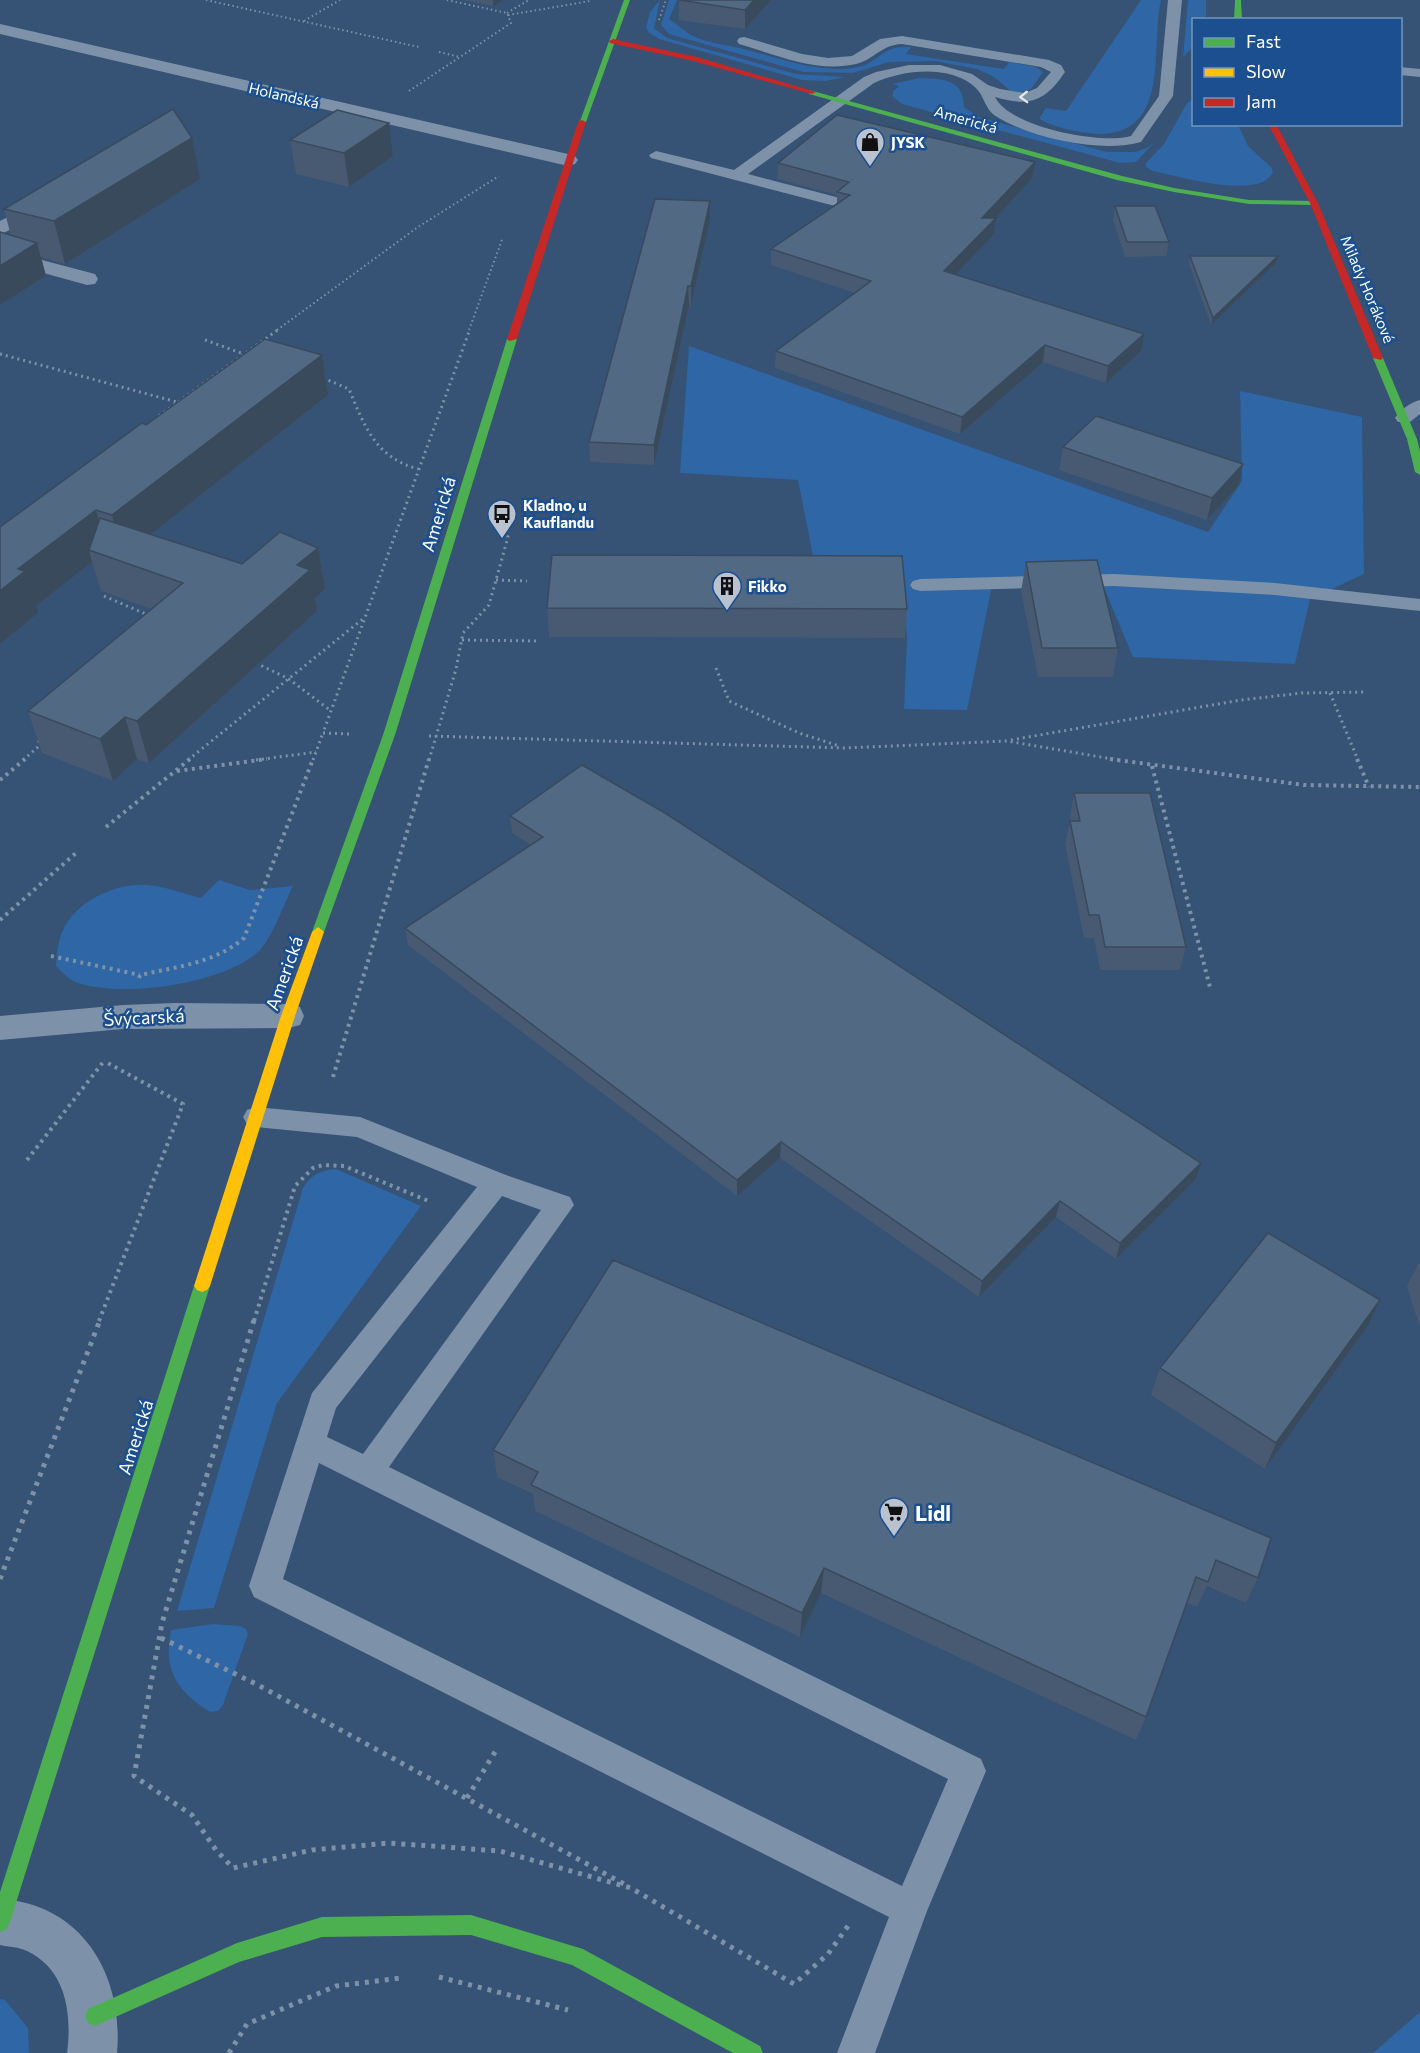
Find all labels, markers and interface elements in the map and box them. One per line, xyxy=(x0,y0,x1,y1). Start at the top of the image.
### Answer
legend xyxy=(1192,18,1402,126)
text: Fast xyxy=(1246,30,1281,52)
text: Slow xyxy=(1246,60,1286,82)
street label: Holandská xyxy=(247,78,321,112)
text: Jam xyxy=(1246,90,1276,112)
one-way arrow xyxy=(1020,91,1029,103)
street label: Americká xyxy=(933,101,999,137)
shop icon: JYSK xyxy=(854,126,886,168)
place label: JYSK xyxy=(891,133,926,151)
street label: Milady Horákové xyxy=(1337,233,1399,345)
street label: Americká xyxy=(416,474,460,554)
place label: Kladno, u Kauflandu xyxy=(523,496,594,531)
bus stop icon: Kladno, u Kauflandu xyxy=(486,498,518,540)
building icon: Fikko xyxy=(711,570,743,612)
place label: Fikko xyxy=(748,577,787,595)
street label: Americká xyxy=(260,933,308,1013)
street label: Švýcarská xyxy=(103,1004,185,1030)
street label: Americká xyxy=(113,1397,157,1477)
supermarket icon: Lidl xyxy=(878,1496,910,1538)
place label: Lidl xyxy=(915,1500,951,1525)

